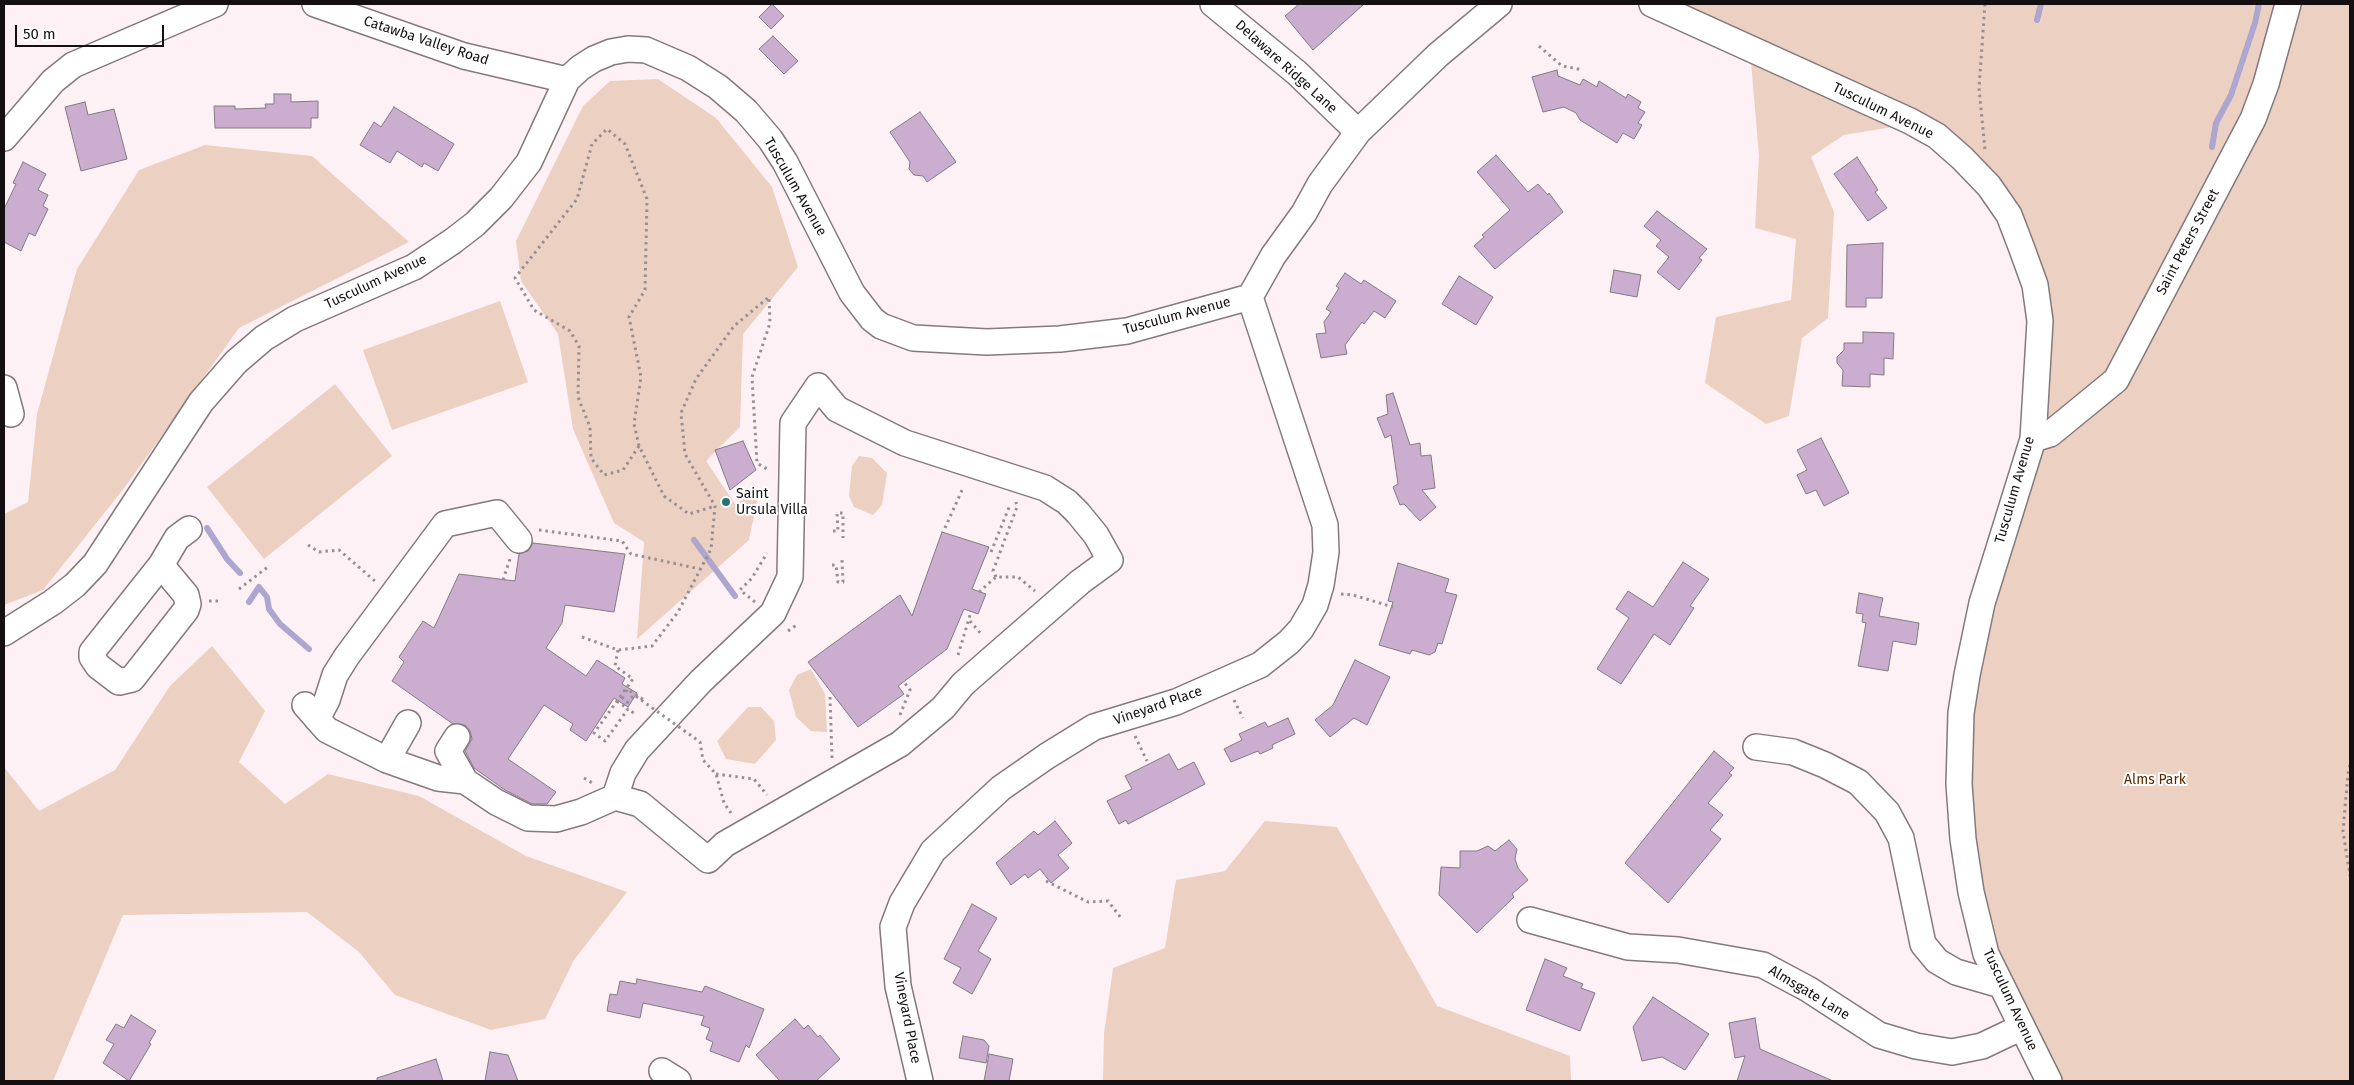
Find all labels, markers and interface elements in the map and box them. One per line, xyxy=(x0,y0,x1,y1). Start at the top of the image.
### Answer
street label: Catawba Valley Road xyxy=(361,13,491,69)
scale bar xyxy=(18,15,166,47)
street label: Delaware Ridge Lane xyxy=(1232,17,1340,117)
text: 50 m xyxy=(23,25,56,43)
street label: Tusculum Avenue xyxy=(1830,79,1936,143)
street label: Tusculum Avenue xyxy=(760,135,830,239)
street label: Saint Peters Street xyxy=(2153,186,2223,298)
street label: Tusculum Avenue xyxy=(322,251,430,313)
street label: Tusculum Avenue xyxy=(1121,294,1233,338)
street label: Tusculum Avenue xyxy=(1992,435,2038,545)
place label: Saint Ursula Villa xyxy=(736,486,808,518)
marker: Saint Ursula Villa xyxy=(720,496,732,508)
street label: Vineyard Place xyxy=(1112,683,1204,729)
park label: Alms Park xyxy=(2124,772,2186,788)
street label: Tusculum Avenue xyxy=(1979,946,2041,1054)
street label: Almsgate Lane xyxy=(1765,962,1853,1024)
street label: Vineyard Place xyxy=(890,971,924,1065)

